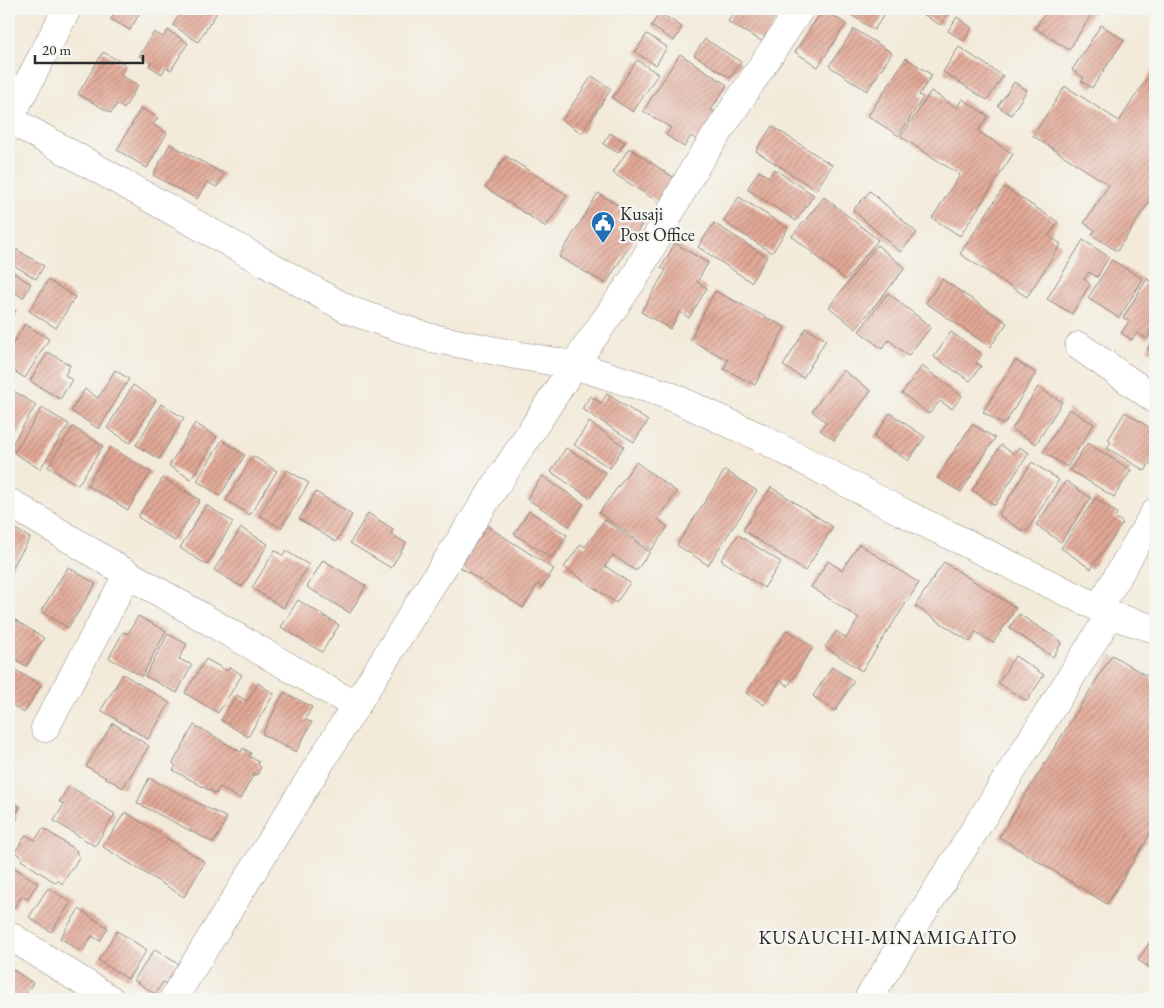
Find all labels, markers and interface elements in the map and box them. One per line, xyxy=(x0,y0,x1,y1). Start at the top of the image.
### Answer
scale bar xyxy=(35,32,142,64)
text: 20 m xyxy=(42,40,71,59)
place label: Kusaji Post Office xyxy=(620,202,695,246)
public building icon: Kusaji Post Office xyxy=(590,210,616,244)
district label: KUSAUCHI-MINAMIGAITO xyxy=(758,925,1018,950)

